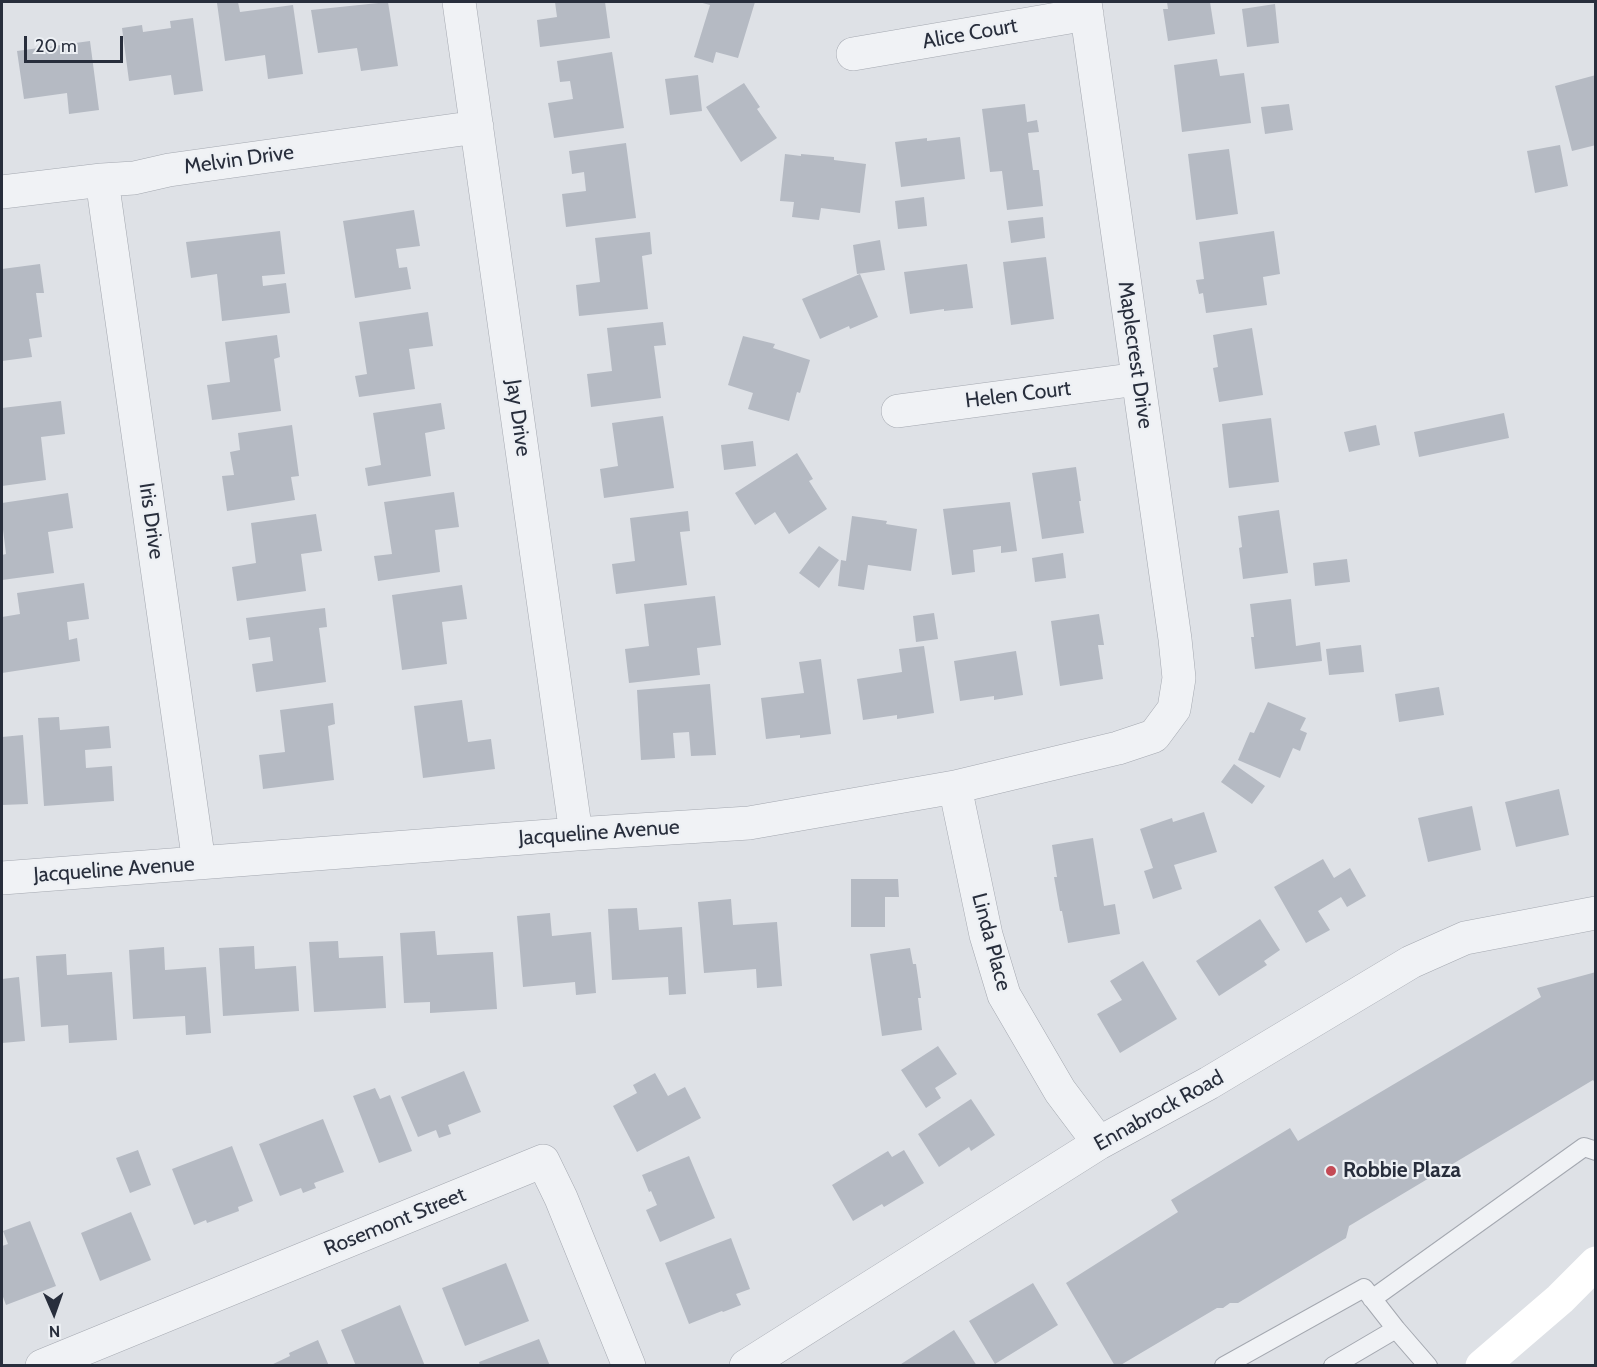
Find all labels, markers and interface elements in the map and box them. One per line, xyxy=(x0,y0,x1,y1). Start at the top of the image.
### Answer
street label: Alice Court xyxy=(921,13,1019,55)
scale bar xyxy=(27,24,126,62)
text: 20 m xyxy=(35,35,77,57)
street label: Melvin Drive xyxy=(182,140,296,180)
street label: Maplecrest Drive xyxy=(1112,280,1158,430)
street label: Helen Court xyxy=(964,376,1072,414)
street label: Jay Drive xyxy=(500,378,536,458)
street label: Iris Drive xyxy=(133,481,169,561)
street label: Jacqueline Avenue xyxy=(518,815,680,851)
street label: Jacqueline Avenue xyxy=(33,852,195,888)
street label: Linda Place xyxy=(966,890,1016,994)
street label: Ennabrock Road xyxy=(1090,1065,1228,1157)
place label: Robbie Plaza xyxy=(1343,1158,1461,1184)
marker: Robbie Plaza xyxy=(1324,1164,1338,1178)
street label: Rosemont Street xyxy=(320,1182,470,1262)
north arrow xyxy=(24,1283,84,1343)
text: N xyxy=(49,1322,61,1341)

